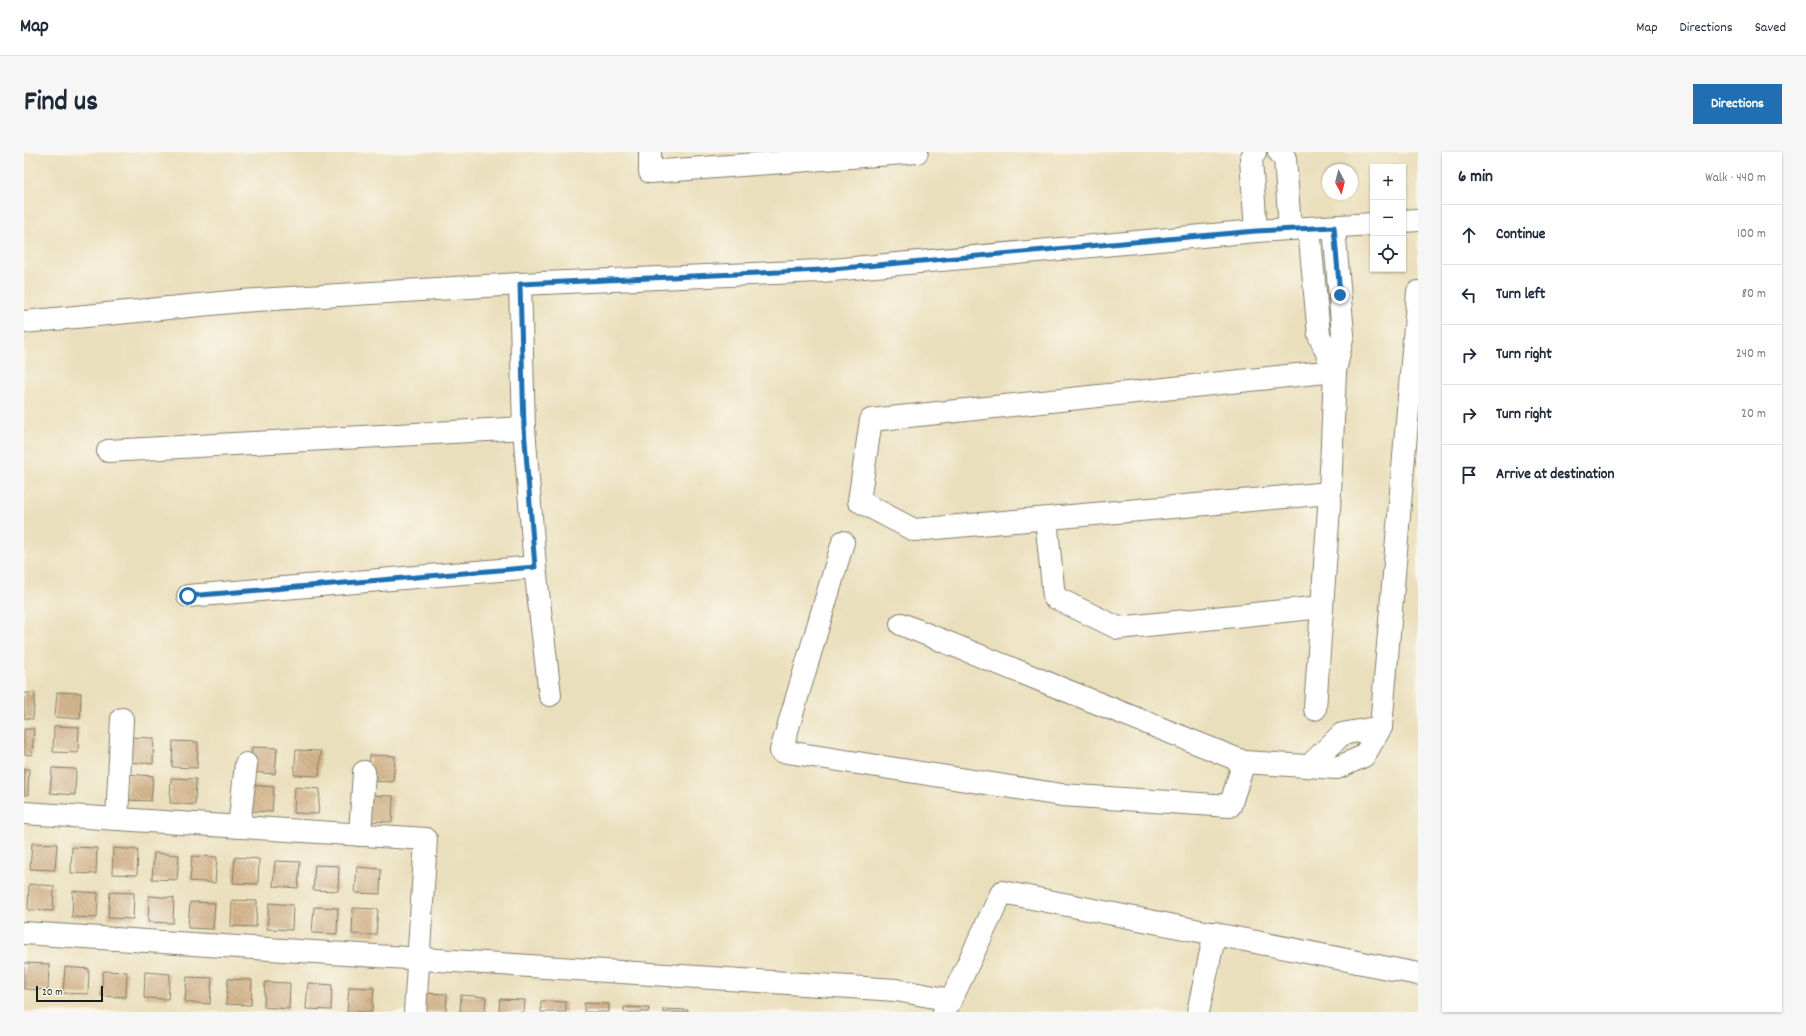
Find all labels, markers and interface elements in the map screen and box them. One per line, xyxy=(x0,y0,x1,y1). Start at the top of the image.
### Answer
text: Map xyxy=(20,14,49,41)
text: Map xyxy=(1636,18,1658,38)
text: Directions xyxy=(1680,18,1733,38)
text: Saved xyxy=(1755,18,1786,38)
text: Find us xyxy=(24,84,98,124)
button: Directions xyxy=(1693,84,1782,124)
north arrow xyxy=(1322,164,1358,200)
map controls xyxy=(1370,164,1406,272)
button: + xyxy=(1370,164,1406,200)
text: 6 min xyxy=(1458,166,1493,190)
text: Walk · 440 m xyxy=(1705,169,1766,188)
button: − xyxy=(1370,200,1406,236)
icon: ahead xyxy=(1458,224,1480,246)
text: Continue xyxy=(1496,224,1545,246)
text: 100 m xyxy=(1737,225,1766,244)
button: locate xyxy=(1370,236,1406,272)
icon: left xyxy=(1458,284,1480,306)
text: Turn left xyxy=(1496,284,1545,306)
text: 80 m xyxy=(1742,285,1766,304)
route end xyxy=(1331,286,1349,304)
icon: right xyxy=(1458,344,1480,366)
text: Turn right xyxy=(1496,344,1552,366)
text: 240 m xyxy=(1736,345,1766,364)
icon: right xyxy=(1458,404,1480,426)
text: Turn right xyxy=(1496,404,1552,426)
text: 20 m xyxy=(1741,405,1766,424)
icon: arrive xyxy=(1458,464,1480,486)
text: Arrive at destination xyxy=(1496,464,1614,486)
route start xyxy=(179,587,197,605)
scale bar xyxy=(36,984,103,1003)
text: 20 m xyxy=(42,985,63,1001)

